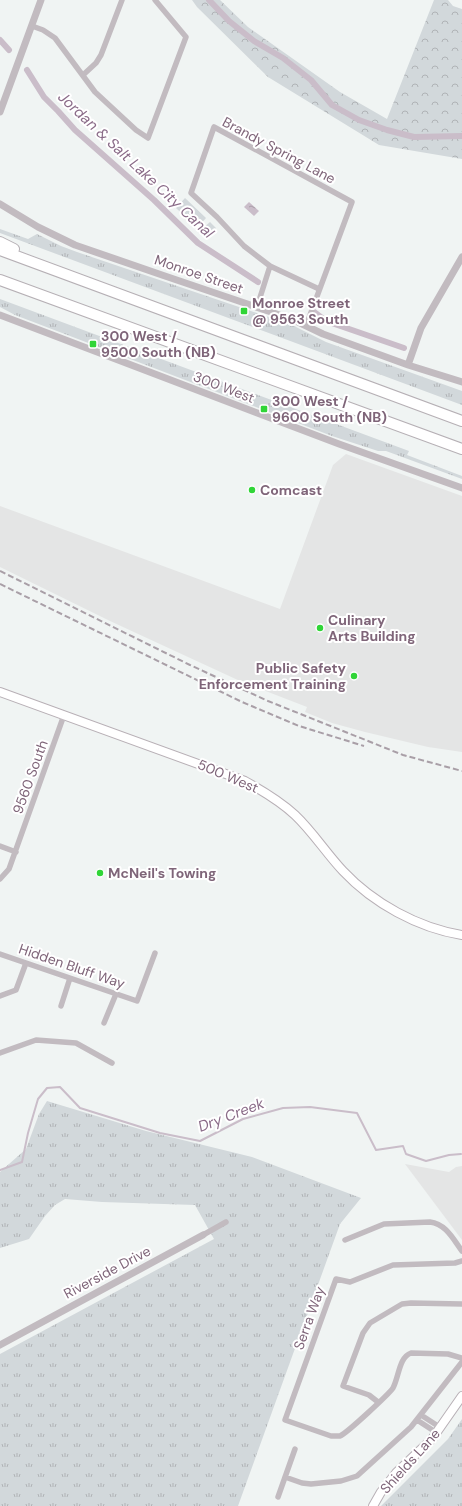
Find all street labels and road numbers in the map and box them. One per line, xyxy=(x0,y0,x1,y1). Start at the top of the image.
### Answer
street label: Brandy Spring Lane xyxy=(219,113,339,187)
street label: Monroe Street xyxy=(152,250,246,298)
street label: 300 West xyxy=(191,367,257,407)
street label: 9560 South xyxy=(8,738,52,816)
street label: 500 West xyxy=(195,755,261,797)
street label: Hidden Bluff Way xyxy=(17,939,128,993)
street label: Riverside Drive xyxy=(60,1242,154,1302)
street label: Serra Way xyxy=(289,1284,329,1352)
street label: Shields Lane xyxy=(376,1425,444,1497)

